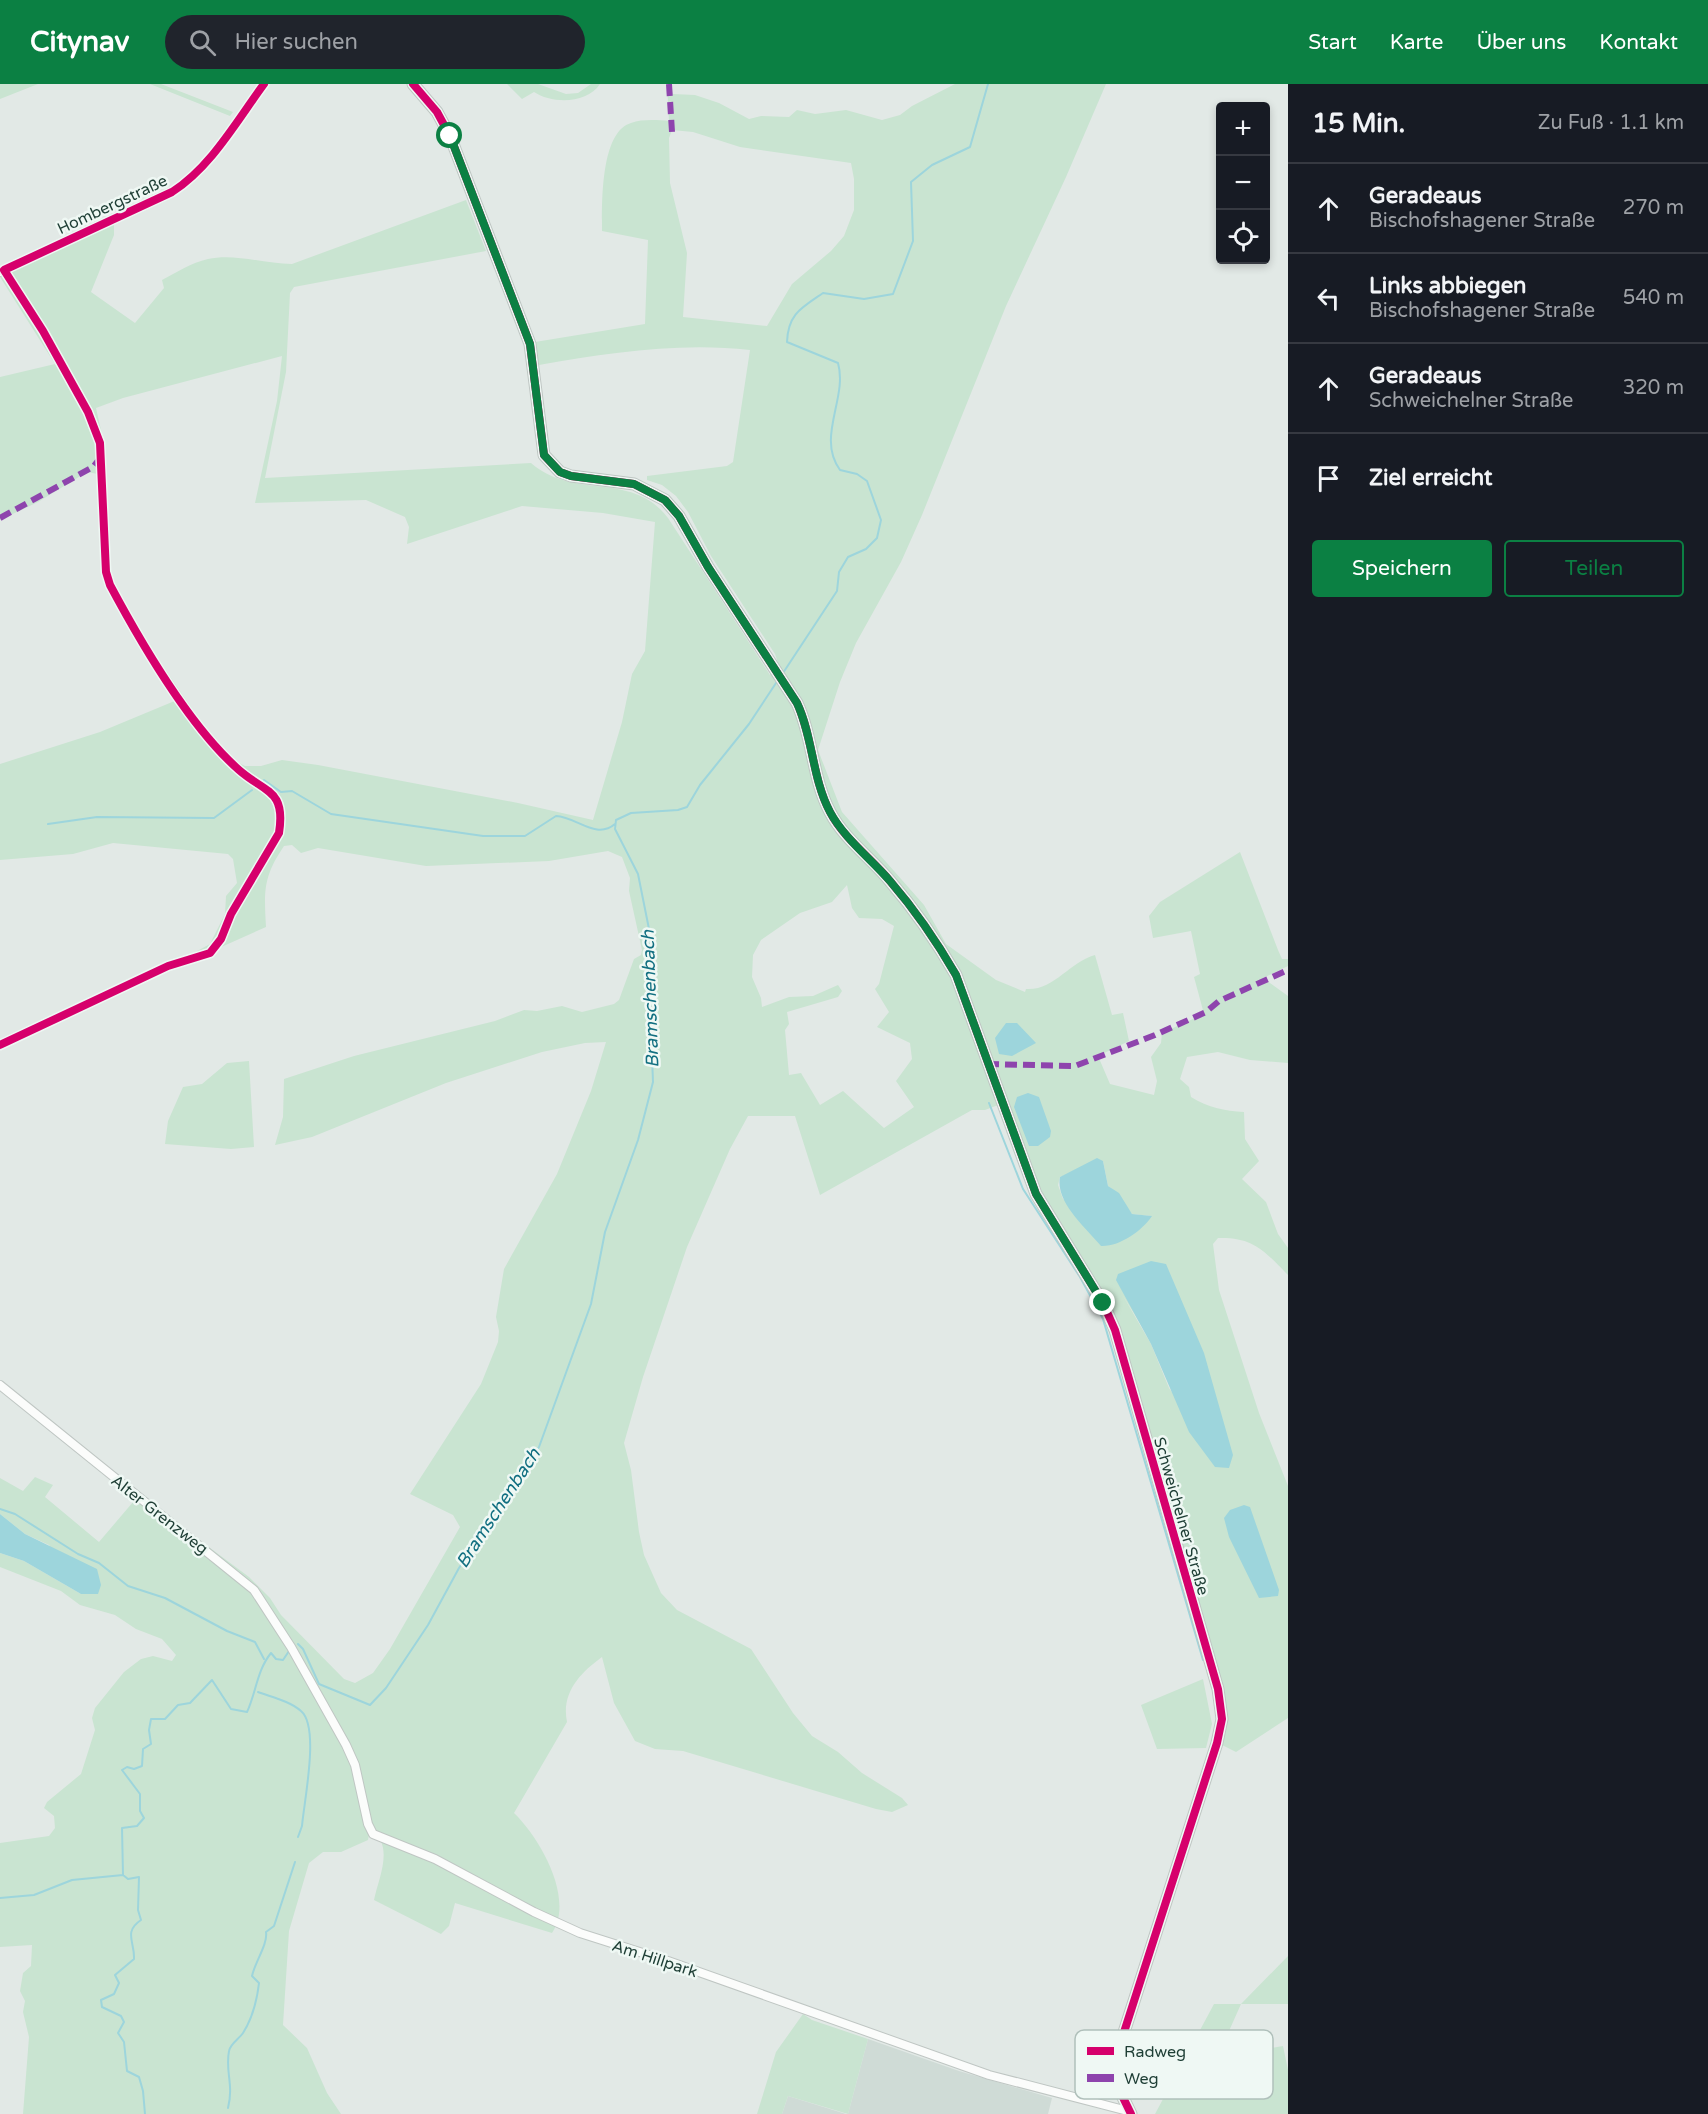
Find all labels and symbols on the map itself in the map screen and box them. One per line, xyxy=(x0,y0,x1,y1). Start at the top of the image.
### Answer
route start xyxy=(436,122,462,148)
street label: Hombergstraße xyxy=(54,171,171,239)
water label: Bramschenbach xyxy=(637,928,663,1068)
route end xyxy=(1089,1289,1115,1315)
street label: Schweichelner Straße xyxy=(1149,1435,1213,1598)
water label: Bramschenbach xyxy=(451,1443,545,1572)
street label: Alter Grenzweg xyxy=(107,1471,212,1559)
street label: Am Hillpark xyxy=(610,1936,700,1982)
legend xyxy=(1075,2030,1273,2099)
text: Radweg xyxy=(1124,2042,1186,2062)
text: Weg xyxy=(1124,2069,1159,2089)

